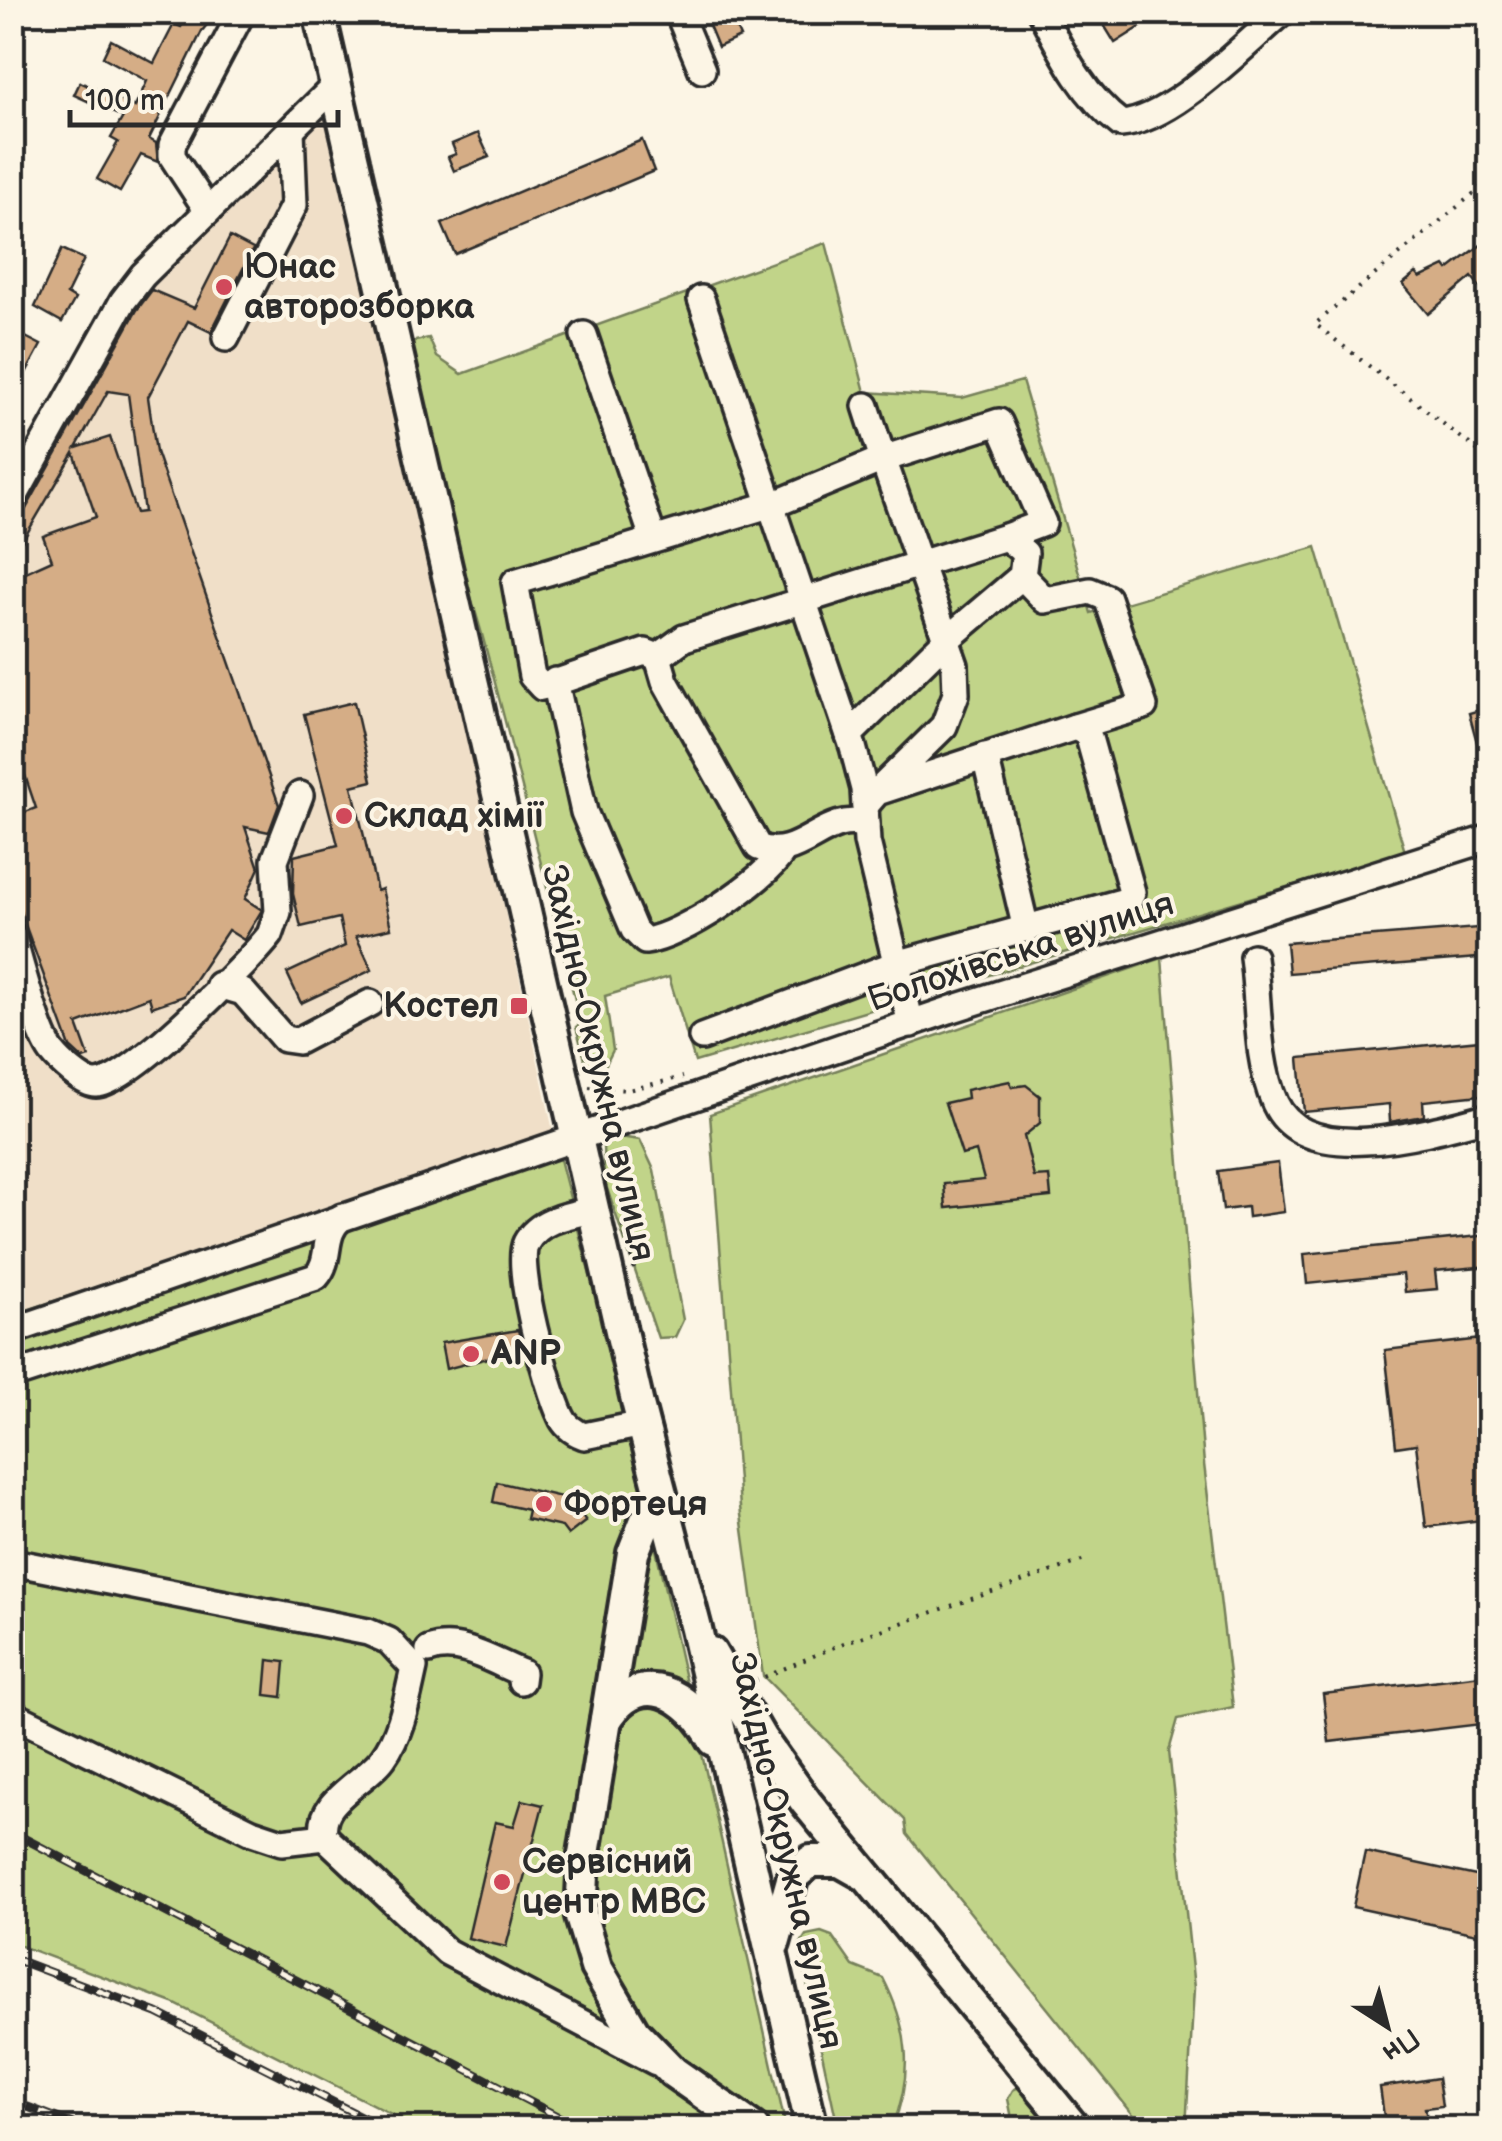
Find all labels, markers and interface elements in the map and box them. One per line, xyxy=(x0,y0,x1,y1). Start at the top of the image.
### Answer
scale bar xyxy=(70,65,338,127)
text: 100 m xyxy=(85,83,165,119)
place label: Юнас авторозборка xyxy=(244,246,475,329)
marker: Юнас авторозборка xyxy=(213,276,235,298)
place label: Склад хімії xyxy=(364,795,544,838)
marker: Склад хімії xyxy=(333,805,355,827)
street label: Західно-Окружна вулиця xyxy=(531,861,665,1265)
street label: Болохівська вулиця xyxy=(863,882,1179,1022)
place label: Костел xyxy=(383,985,499,1028)
marker: Костел xyxy=(508,995,530,1017)
place label: ANP xyxy=(490,1333,561,1376)
marker: ANP xyxy=(460,1343,482,1365)
place label: Фортеця xyxy=(564,1483,708,1526)
marker: Фортеця xyxy=(533,1493,555,1515)
street label: Західно-Окружна вулиця xyxy=(719,1649,853,2053)
place label: Сервісний центр МВС xyxy=(522,1841,706,1924)
marker: Сервісний центр МВС xyxy=(491,1871,513,1893)
north arrow xyxy=(1337,1976,1437,2076)
text: Пн xyxy=(1376,2021,1426,2069)

